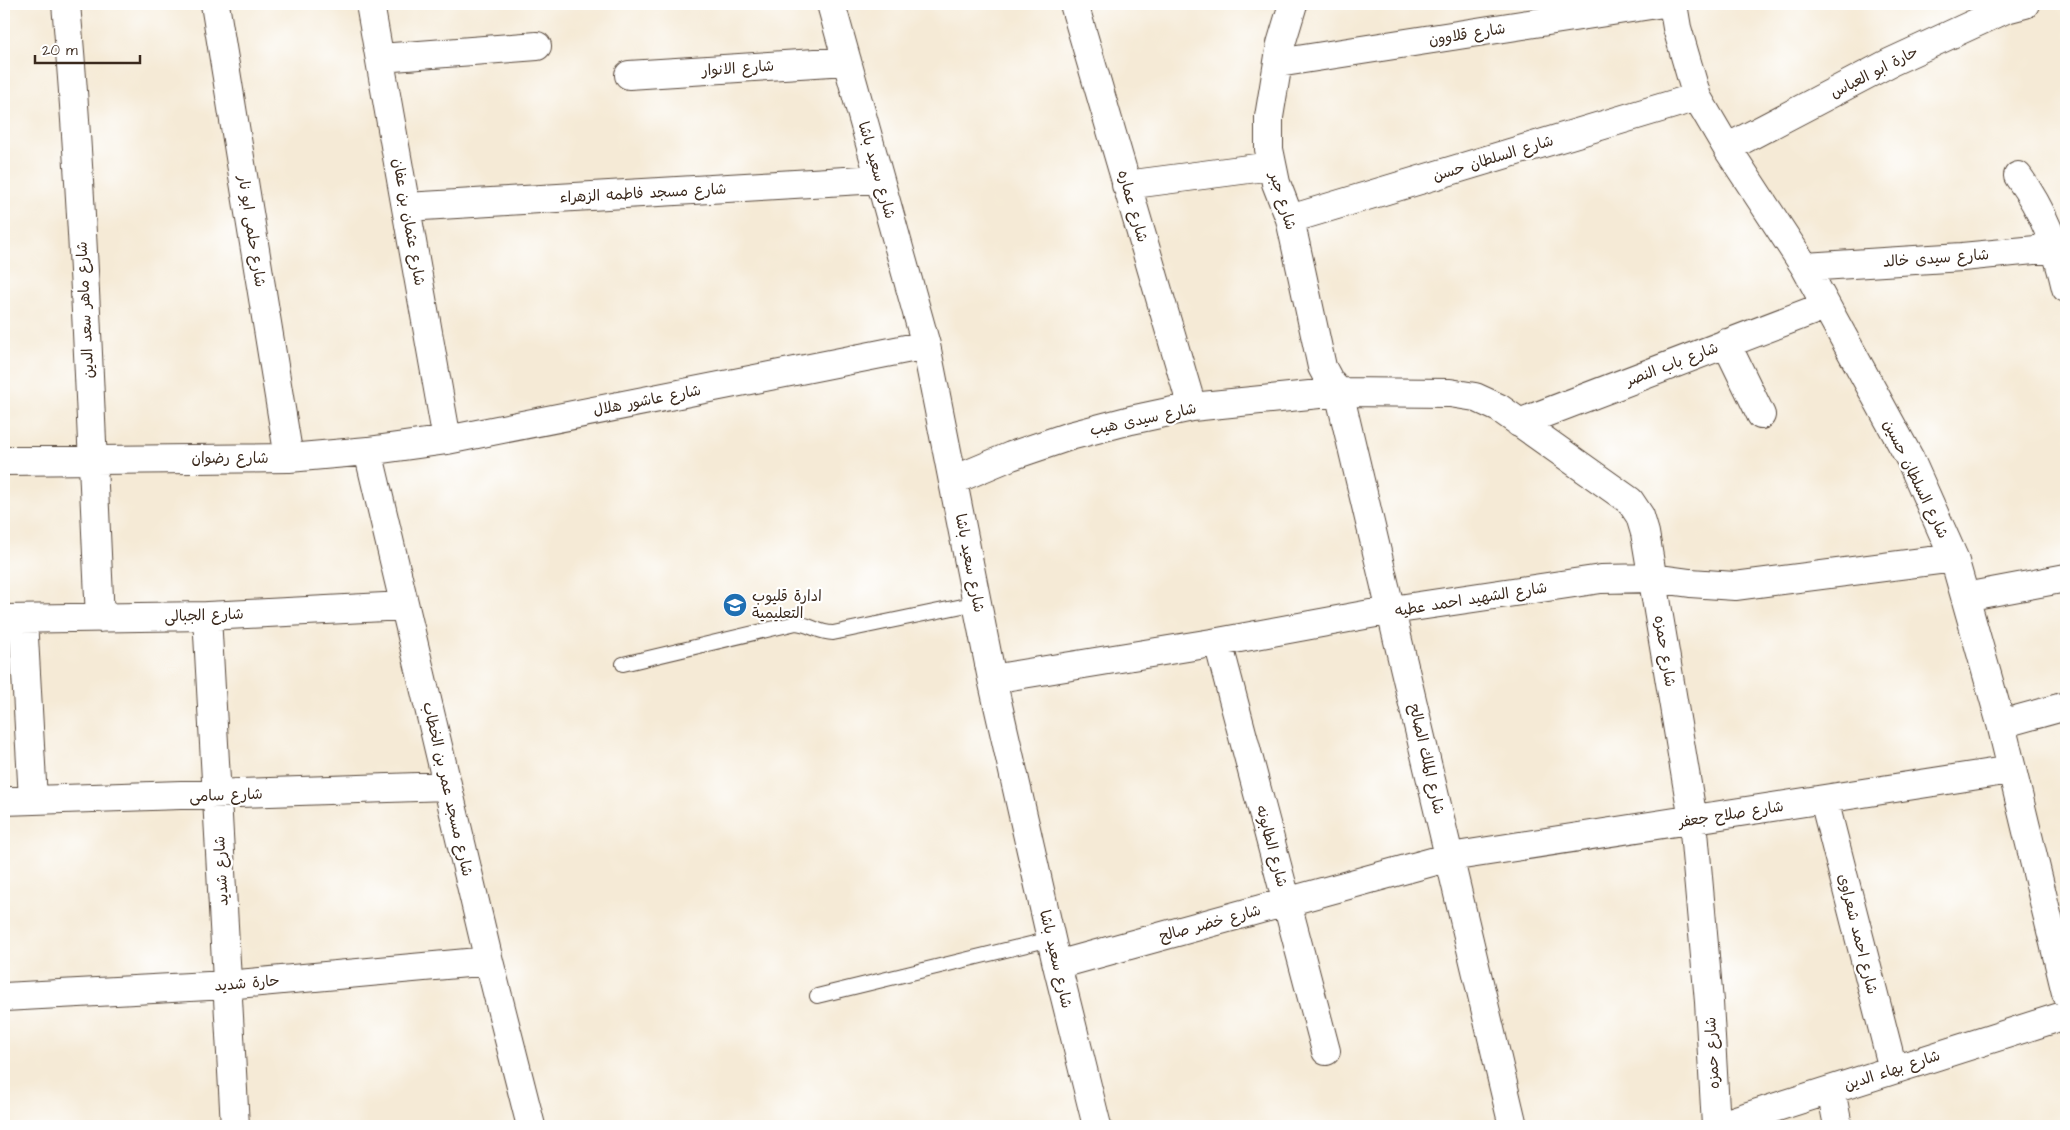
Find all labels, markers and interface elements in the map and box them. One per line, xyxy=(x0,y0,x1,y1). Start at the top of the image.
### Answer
street label: شارع قلاوون xyxy=(1427,18,1507,51)
scale bar xyxy=(35,32,140,64)
text: 20 m xyxy=(42,40,78,61)
street label: حارة ابو العباس xyxy=(1827,41,1922,104)
street label: شارع الانوار xyxy=(700,56,775,82)
street label: شارع سعيد باشا xyxy=(853,119,900,221)
street label: شارع السلطان حسن xyxy=(1430,130,1556,187)
street label: شارع عثمان بن عفان xyxy=(387,157,430,287)
street label: شارع عماره xyxy=(1112,168,1153,245)
street label: شارع جبر xyxy=(1263,168,1301,233)
street label: شارع حلمى ابو نار xyxy=(232,173,271,289)
street label: شارع مسجد فاطمه الزهراء xyxy=(559,179,727,208)
street label: شارع ماهر سعد الدين xyxy=(71,241,100,379)
street label: شارع سيدى خالد xyxy=(1882,244,1990,273)
street label: شارع باب النصر xyxy=(1621,337,1721,392)
street label: شارع عاشور هلال xyxy=(591,380,703,421)
street label: شارع سيدى هيب xyxy=(1088,398,1198,441)
street label: شارع السلطان حسين xyxy=(1878,416,1953,542)
street label: شارع رضوان xyxy=(191,448,269,469)
street label: شارع سعيد باشا xyxy=(950,512,989,614)
street label: شارع الشهيد احمد عطيه xyxy=(1393,577,1549,622)
place label: ادارة قليوب التعليمية xyxy=(752,586,822,624)
school or university icon: ادارة قليوب التعليمية xyxy=(722,592,748,618)
street label: شارع الجبالى xyxy=(164,604,244,627)
street label: شارع حمزه xyxy=(1648,614,1681,688)
street label: شارع مسجد عمر بن الخطاب xyxy=(417,700,478,878)
street label: شارع الملك الصالح xyxy=(1404,702,1449,817)
street label: شارع سامى xyxy=(189,784,263,807)
street label: شارع صلاح جعفر xyxy=(1675,796,1785,833)
street label: شارع الطابونه xyxy=(1250,803,1293,890)
street label: شارع شديد xyxy=(209,835,234,907)
street label: شارع احمد شعراوى xyxy=(1832,872,1883,997)
street label: شارع خضر صالح xyxy=(1157,900,1263,947)
street label: شارع سعيد باشا xyxy=(1034,908,1077,1010)
street label: حارة شديد xyxy=(214,970,281,997)
street label: شارع حمزه xyxy=(1700,1016,1725,1090)
street label: شارع بهاء الدين xyxy=(1841,1045,1943,1096)

